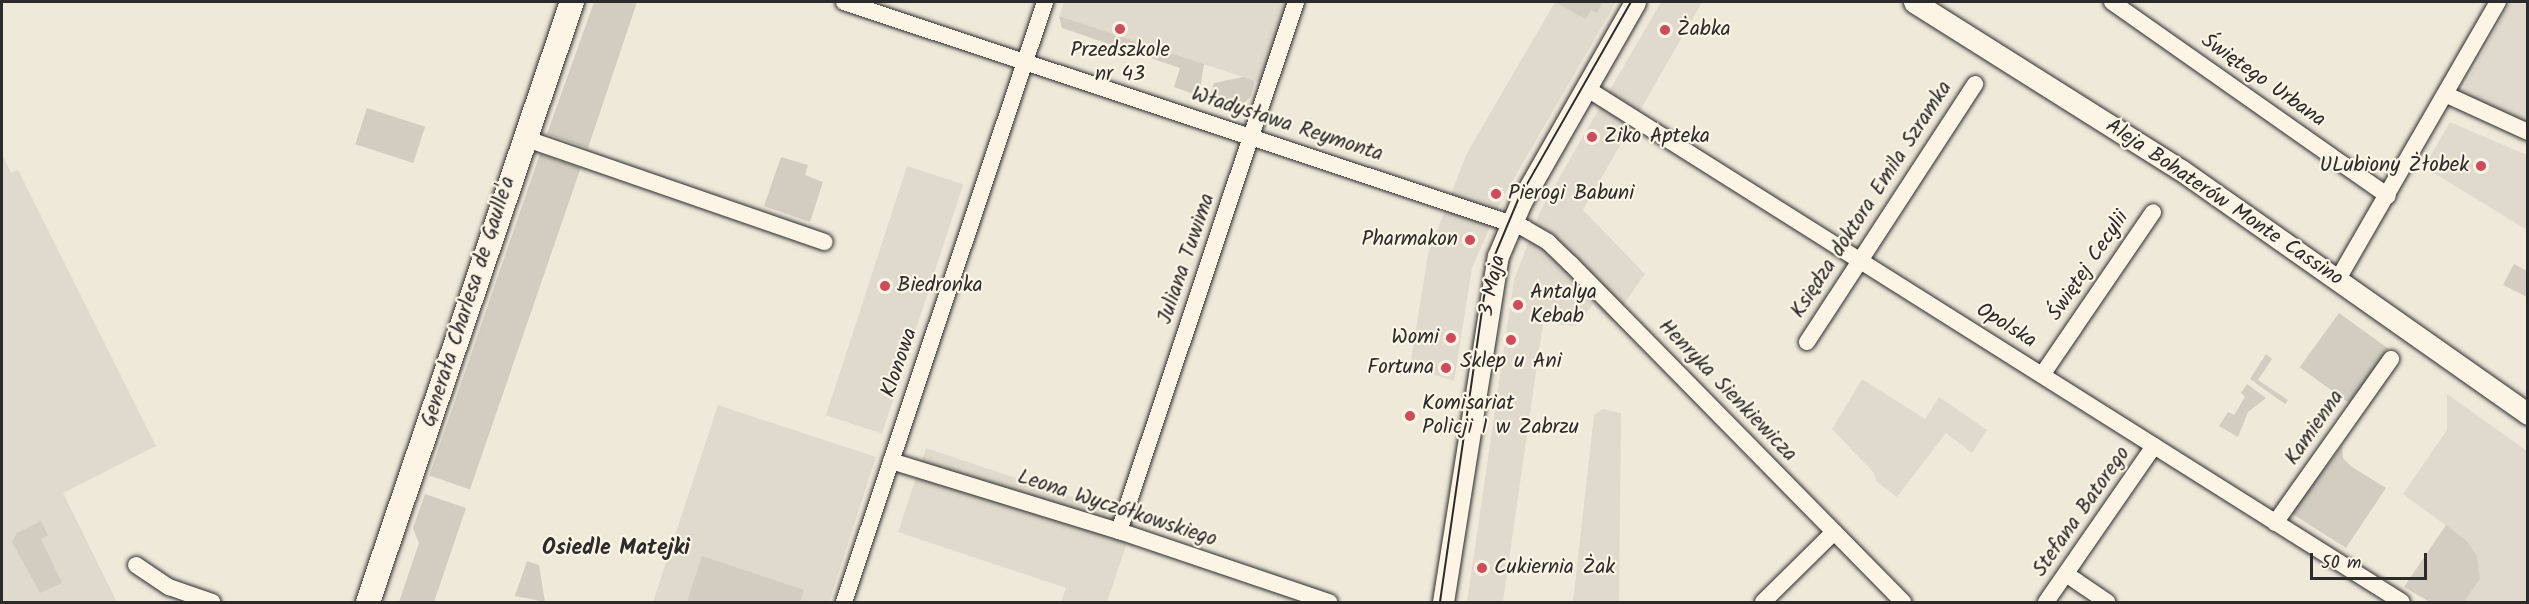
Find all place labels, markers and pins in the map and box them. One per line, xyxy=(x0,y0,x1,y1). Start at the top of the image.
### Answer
place label: Żabka xyxy=(1677,17,1731,43)
marker: Przedszkole nr 43 xyxy=(1113,22,1127,36)
marker: Żabka xyxy=(1658,23,1672,37)
place label: Przedszkole nr 43 xyxy=(1070,38,1170,88)
place label: Ziko Apteka xyxy=(1604,124,1710,150)
marker: Ziko Apteka xyxy=(1585,130,1599,144)
place label: ULubiony Żłobek xyxy=(2319,153,2469,179)
marker: ULubiony Żłobek xyxy=(2474,159,2488,173)
place label: Pierogi Babuni xyxy=(1508,181,1634,207)
marker: Pierogi Babuni xyxy=(1489,187,1503,201)
place label: Pharmakon xyxy=(1361,227,1458,253)
marker: Pharmakon xyxy=(1463,233,1477,247)
place label: Biedronka xyxy=(897,273,983,299)
marker: Biedronka xyxy=(878,279,892,293)
place label: Antalya Kebab xyxy=(1530,280,1597,330)
marker: Antalya Kebab xyxy=(1511,298,1525,312)
place label: Womi xyxy=(1391,325,1439,351)
marker: Womi xyxy=(1444,331,1458,345)
marker: Sklep u Ani xyxy=(1504,333,1518,347)
place label: Sklep u Ani xyxy=(1460,349,1562,375)
place label: Fortuna xyxy=(1367,355,1434,381)
marker: Fortuna xyxy=(1439,361,1453,375)
place label: Komisariat Policji I w Zabrzu xyxy=(1422,391,1579,441)
marker: Komisariat Policji I w Zabrzu xyxy=(1403,409,1417,423)
place label: Cukiernia Żak xyxy=(1494,555,1615,581)
marker: Cukiernia Żak xyxy=(1475,561,1489,575)

